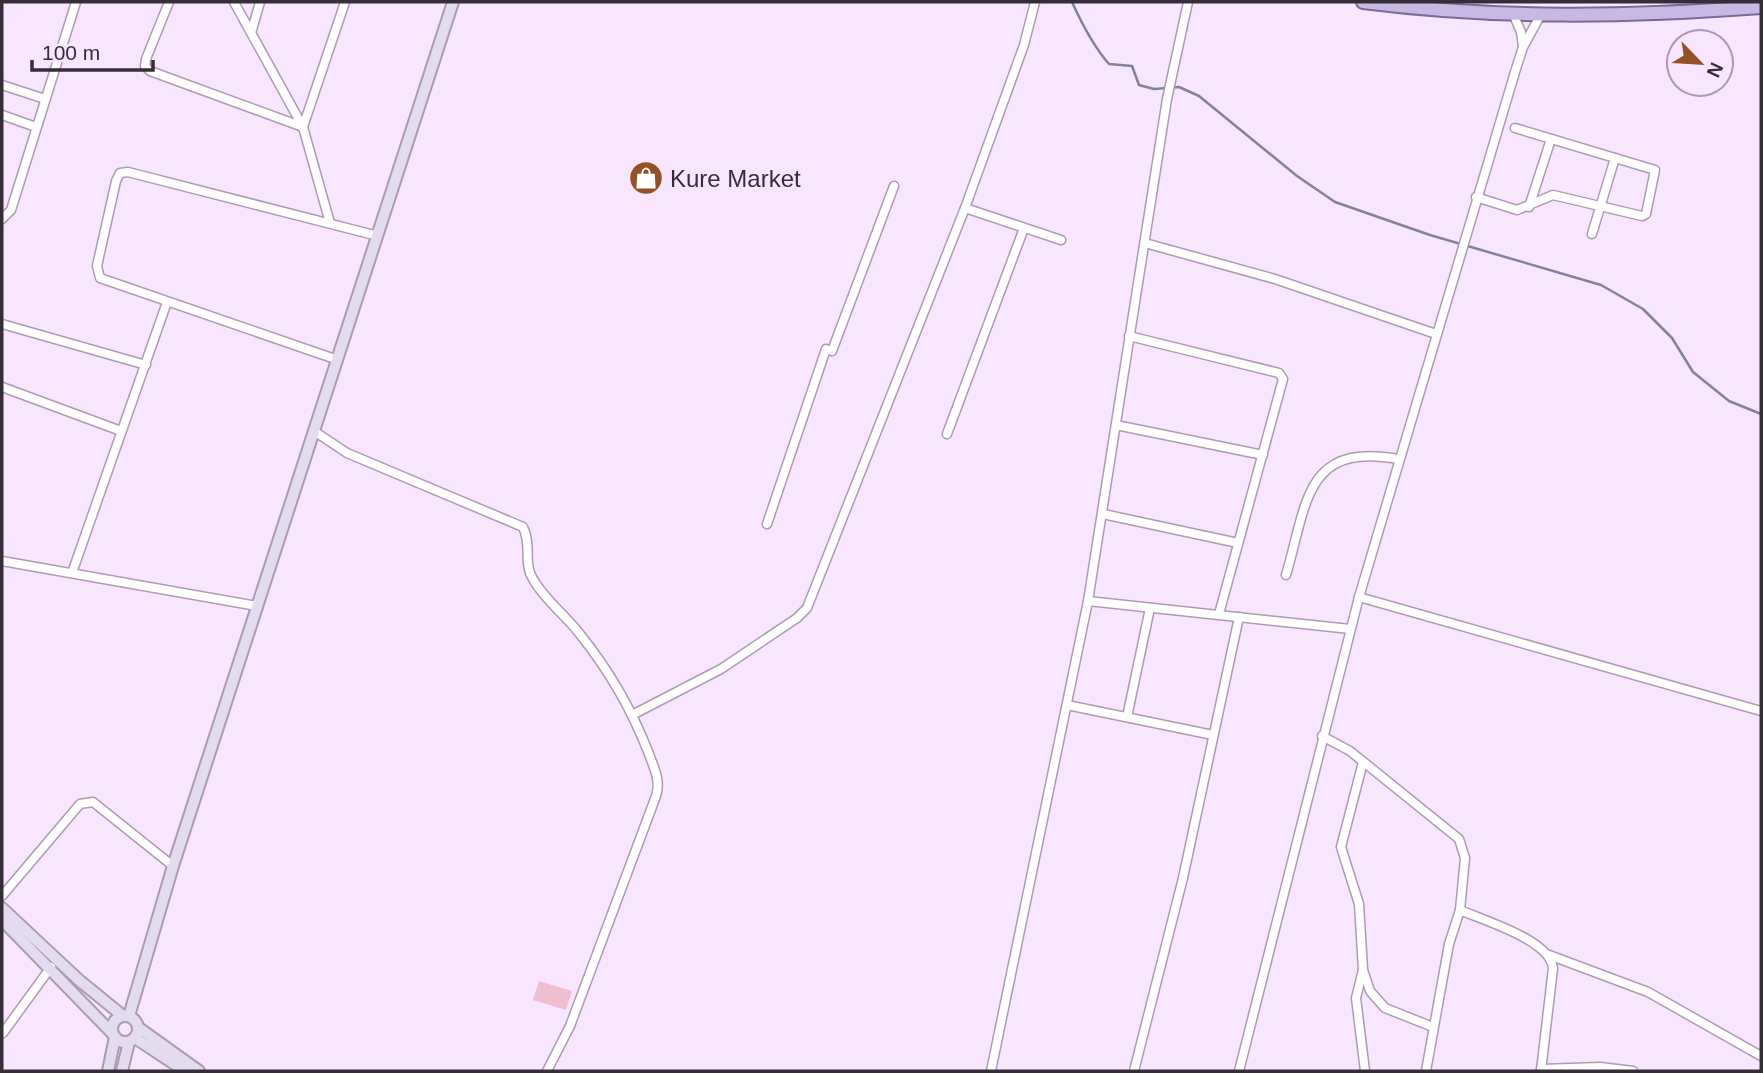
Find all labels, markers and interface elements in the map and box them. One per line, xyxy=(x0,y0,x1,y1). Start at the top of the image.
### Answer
scale bar xyxy=(32,28,152,72)
north arrow xyxy=(1665,28,1735,98)
text: 100 m xyxy=(42,41,100,64)
text: N xyxy=(1703,59,1727,81)
shop icon: Kure Market xyxy=(627,159,665,197)
place label: Kure Market xyxy=(670,165,801,192)

